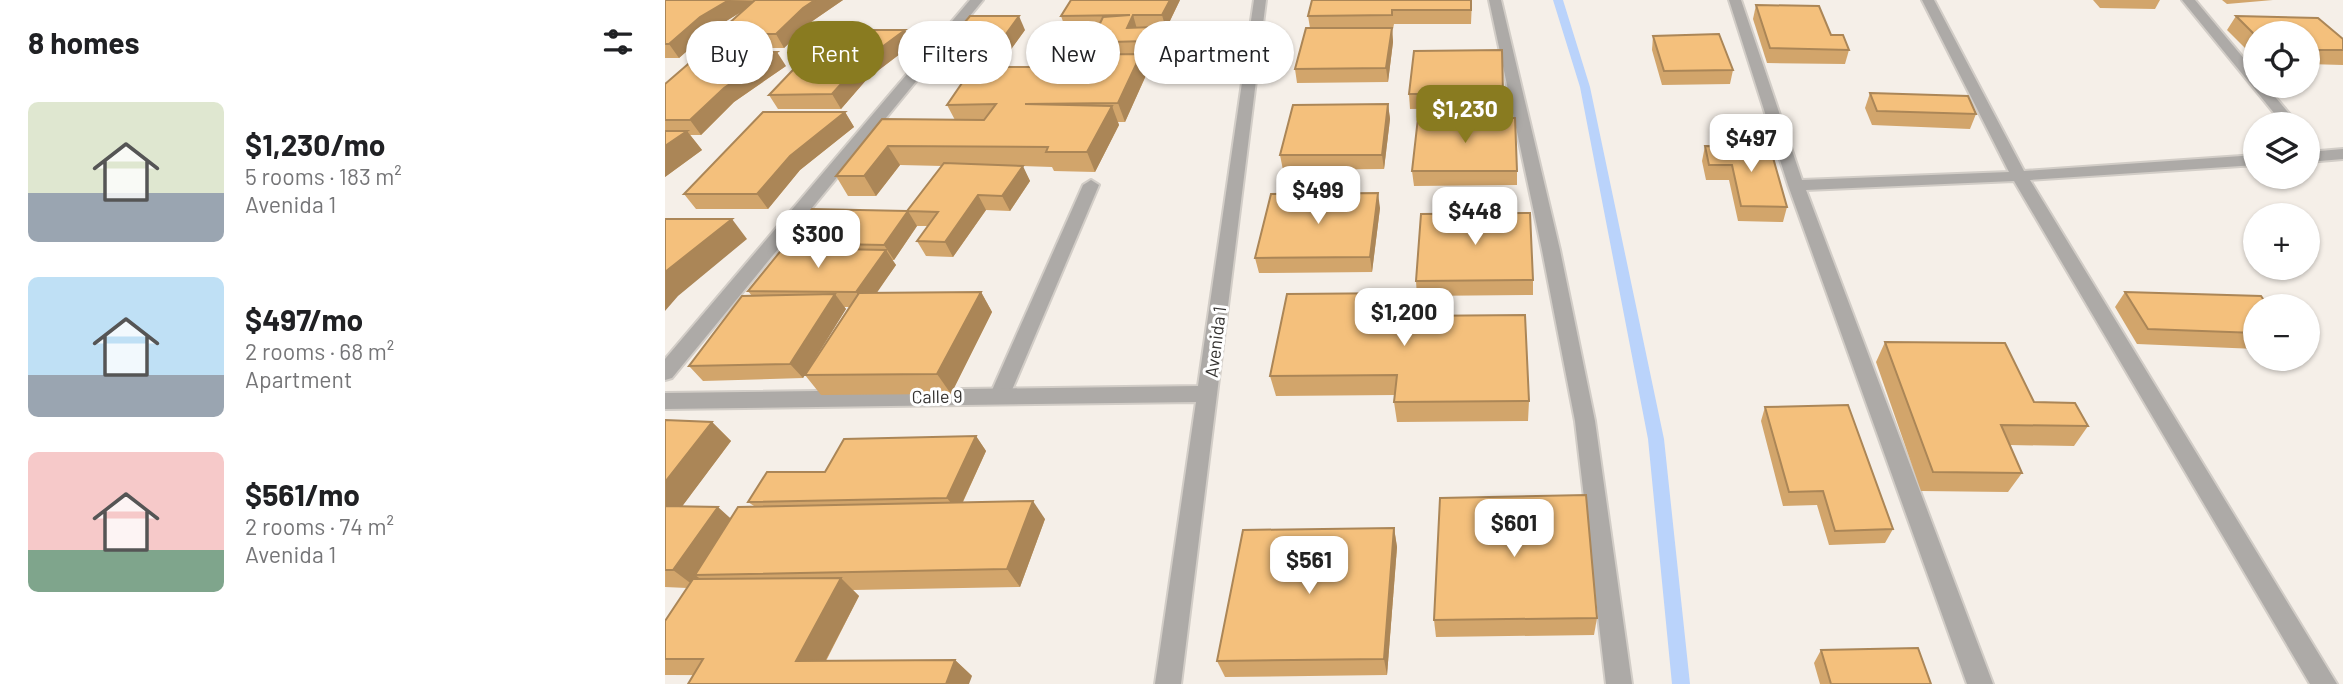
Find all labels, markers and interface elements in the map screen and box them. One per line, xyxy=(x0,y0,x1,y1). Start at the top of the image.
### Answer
chip: Buy xyxy=(686,21,773,84)
chip: Rent xyxy=(787,21,884,84)
chip: Filters xyxy=(898,21,1012,84)
chip: New xyxy=(1026,21,1120,84)
chip: Apartment xyxy=(1134,21,1294,84)
map controls xyxy=(2243,21,2320,371)
button: locate xyxy=(2243,21,2320,98)
icon: filters xyxy=(599,23,637,61)
text: 8 homes xyxy=(28,24,139,60)
pin: $1,230 xyxy=(1408,86,1522,145)
text: $1,230 xyxy=(1432,94,1498,122)
button: layers xyxy=(2243,112,2320,189)
pin: $497 xyxy=(1710,114,1792,174)
text: $497 xyxy=(1726,123,1776,151)
text: $1,230/mo xyxy=(245,126,385,162)
icon: home xyxy=(84,130,168,214)
text: 5 rooms · 183 m² xyxy=(245,162,402,190)
pin: $499 xyxy=(1277,166,1359,226)
text: $499 xyxy=(1292,175,1344,203)
pin: $448 xyxy=(1434,188,1516,247)
text: Avenida 1 xyxy=(245,190,336,218)
text: $448 xyxy=(1448,196,1502,224)
button: + xyxy=(2243,203,2320,280)
pin: $300 xyxy=(777,210,859,270)
text: $300 xyxy=(792,219,844,247)
pin: $1,200 xyxy=(1347,288,1461,348)
button: − xyxy=(2243,294,2320,371)
text: $1,200 xyxy=(1371,297,1437,325)
text: $497/mo xyxy=(245,301,363,337)
icon: home xyxy=(84,305,168,389)
street label: Avenida 1 xyxy=(1200,305,1230,379)
text: 2 rooms · 68 m² xyxy=(245,337,394,365)
text: Apartment xyxy=(245,365,352,393)
street label: Calle 9 xyxy=(911,385,963,407)
text: $561/mo xyxy=(245,476,360,512)
icon: home xyxy=(84,480,168,564)
pin: $601 xyxy=(1473,500,1555,559)
text: $601 xyxy=(1491,508,1537,536)
text: 2 rooms · 74 m² xyxy=(245,512,394,540)
pin: $561 xyxy=(1268,536,1350,596)
text: Avenida 1 xyxy=(245,540,336,568)
text: $561 xyxy=(1286,545,1332,573)

